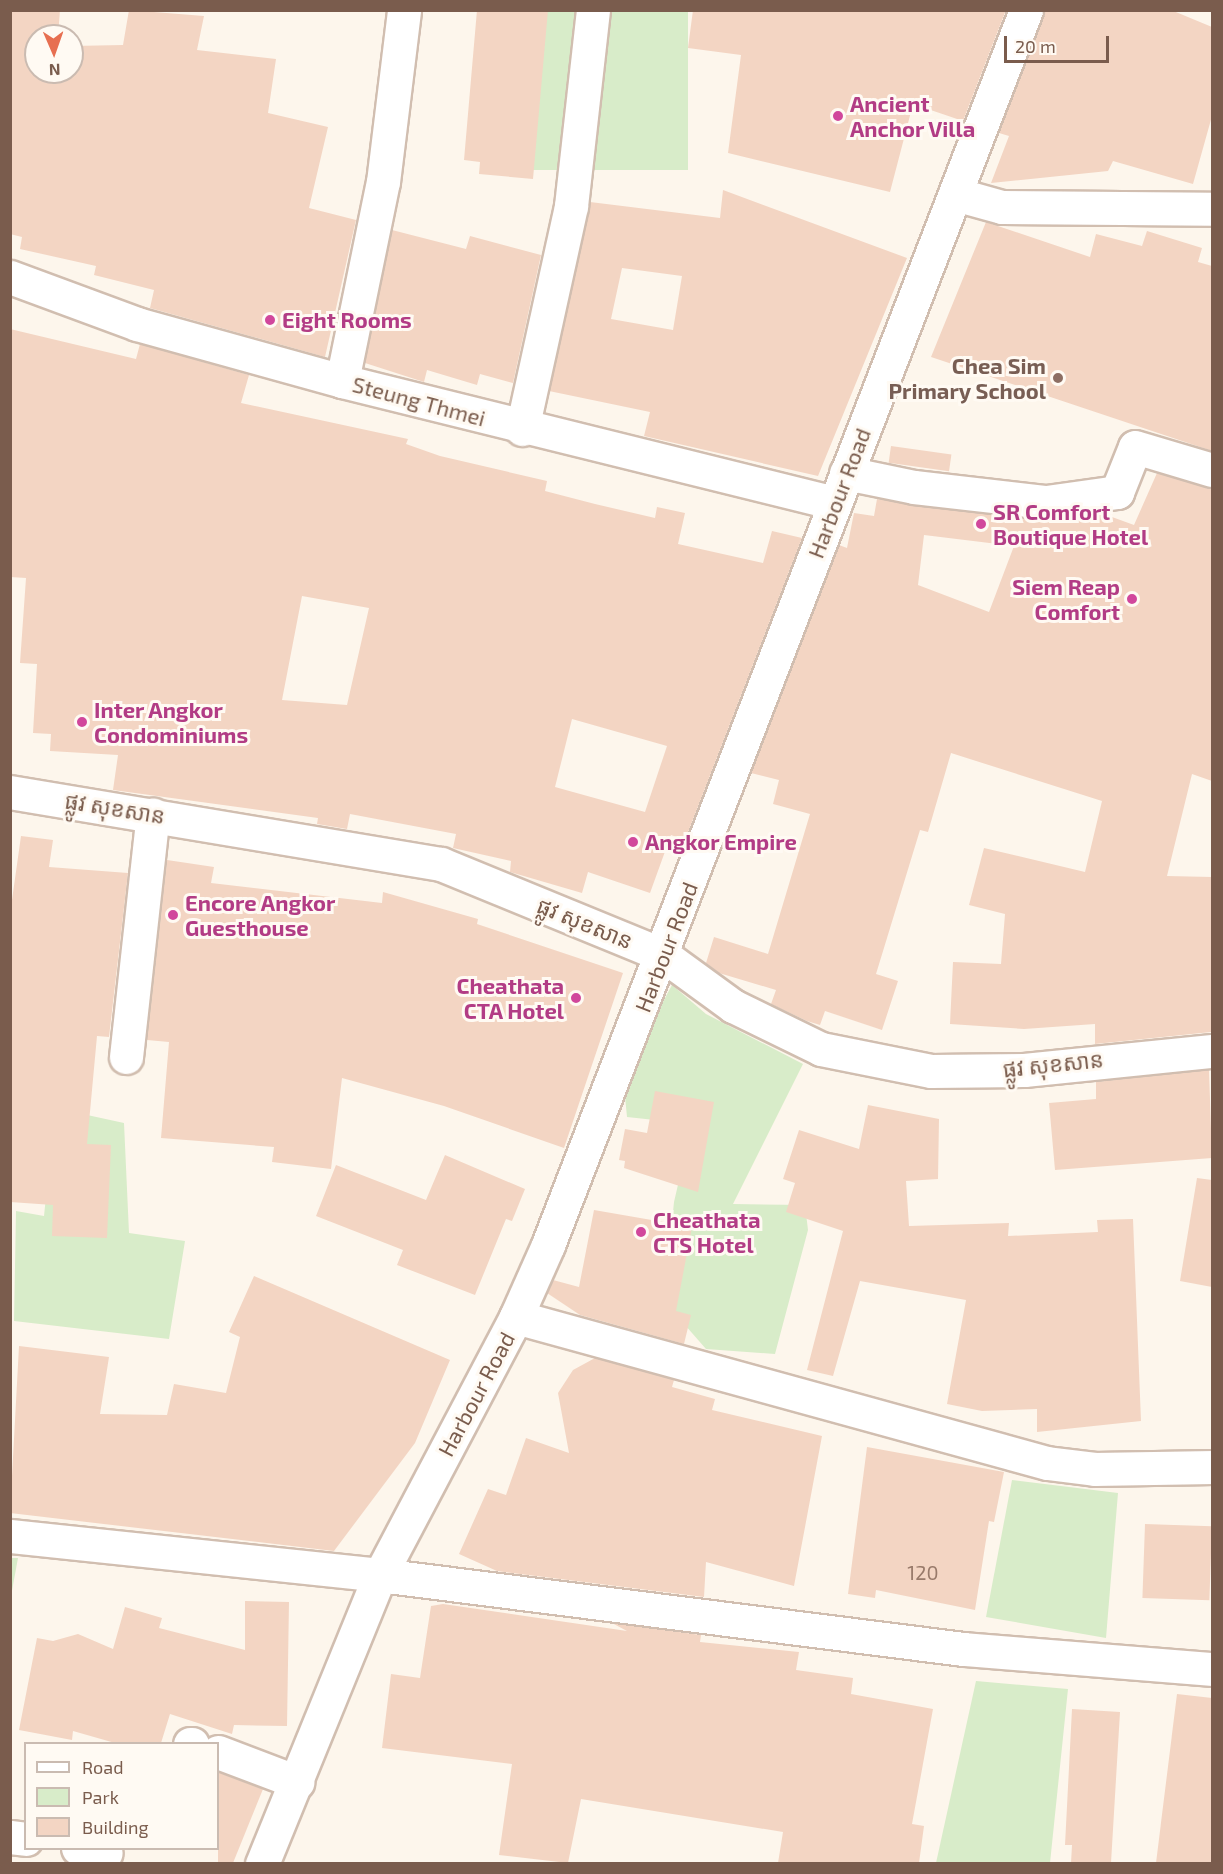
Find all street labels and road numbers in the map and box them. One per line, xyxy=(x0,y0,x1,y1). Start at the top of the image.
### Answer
street label: Steung Thmei xyxy=(349,371,489,431)
street label: Harbour Road xyxy=(802,424,876,562)
street label: ផ្លូវ សុខសាន xyxy=(63,787,167,829)
street label: Harbour Road xyxy=(629,878,703,1016)
street label: ផ្លូវ សុខសាន xyxy=(533,892,637,954)
street label: ផ្លូវ សុខសាន xyxy=(1001,1046,1105,1082)
street label: Harbour Road xyxy=(432,1327,520,1461)

